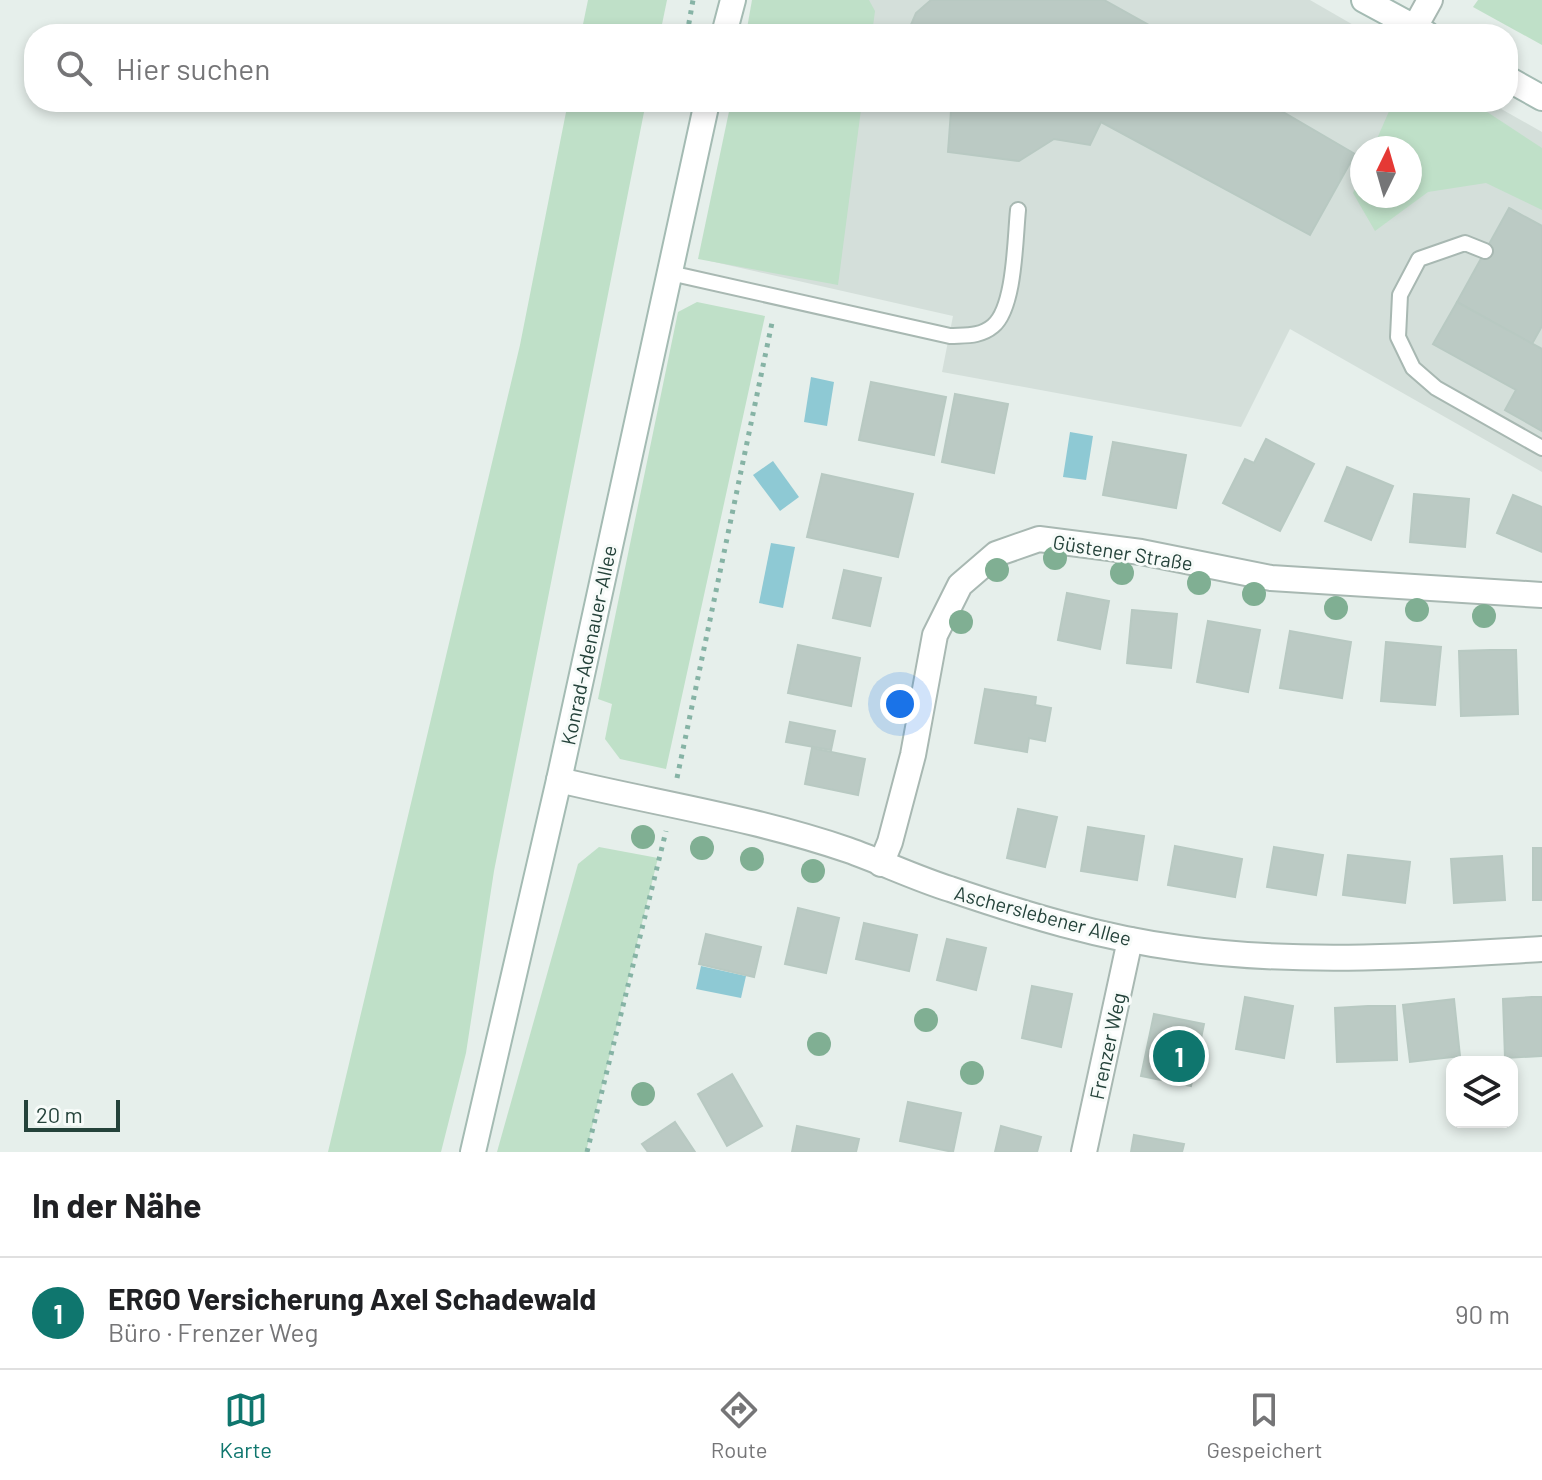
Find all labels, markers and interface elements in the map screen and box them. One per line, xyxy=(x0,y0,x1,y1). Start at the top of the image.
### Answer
search box xyxy=(24,24,1518,112)
icon: search xyxy=(52,46,96,90)
text: Hier suchen xyxy=(116,50,270,86)
north arrow xyxy=(1350,136,1422,208)
street label: Güstener Straße xyxy=(1051,529,1195,575)
street label: Konrad-Adenauer-Allee xyxy=(555,543,621,747)
your location xyxy=(880,684,920,724)
street label: Ascherslebener Allee xyxy=(952,880,1134,950)
street label: Frenzer Weg xyxy=(1084,990,1130,1102)
pin: 1 xyxy=(1153,1026,1205,1086)
map controls xyxy=(1446,1056,1518,1128)
button: layers xyxy=(1446,1056,1518,1128)
scale bar xyxy=(24,1096,120,1132)
text: 20 m xyxy=(36,1101,83,1127)
text: In der Nähe xyxy=(32,1184,202,1225)
text: ERGO Versicherung Axel Schadewald xyxy=(108,1280,596,1316)
text: 1 xyxy=(53,1298,63,1329)
text: 90 m xyxy=(1455,1298,1510,1329)
text: Büro · Frenzer Weg xyxy=(108,1316,318,1347)
tab: Karte xyxy=(219,1388,272,1462)
tab: Route xyxy=(711,1388,767,1462)
tab: Gespeichert xyxy=(1206,1388,1322,1462)

